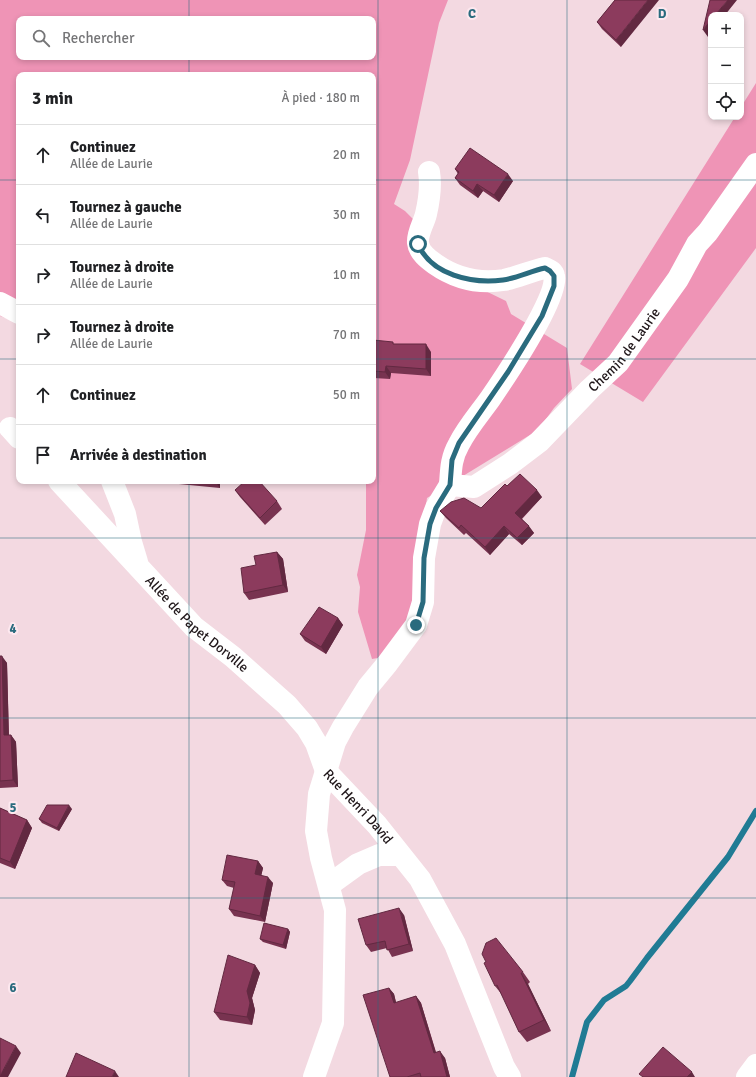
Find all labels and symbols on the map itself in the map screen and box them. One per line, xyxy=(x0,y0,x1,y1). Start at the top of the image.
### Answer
text: C xyxy=(468,6,476,22)
text: D xyxy=(658,6,667,22)
route start xyxy=(409,235,427,253)
street label: Chemin de Laurie xyxy=(585,304,664,396)
street label: Allée de Papet Dorville xyxy=(142,572,252,676)
route end xyxy=(407,616,425,634)
text: 4 xyxy=(9,621,17,637)
street label: Rue Henri David xyxy=(320,766,397,847)
text: 5 xyxy=(9,800,17,816)
text: 6 xyxy=(9,980,17,996)

